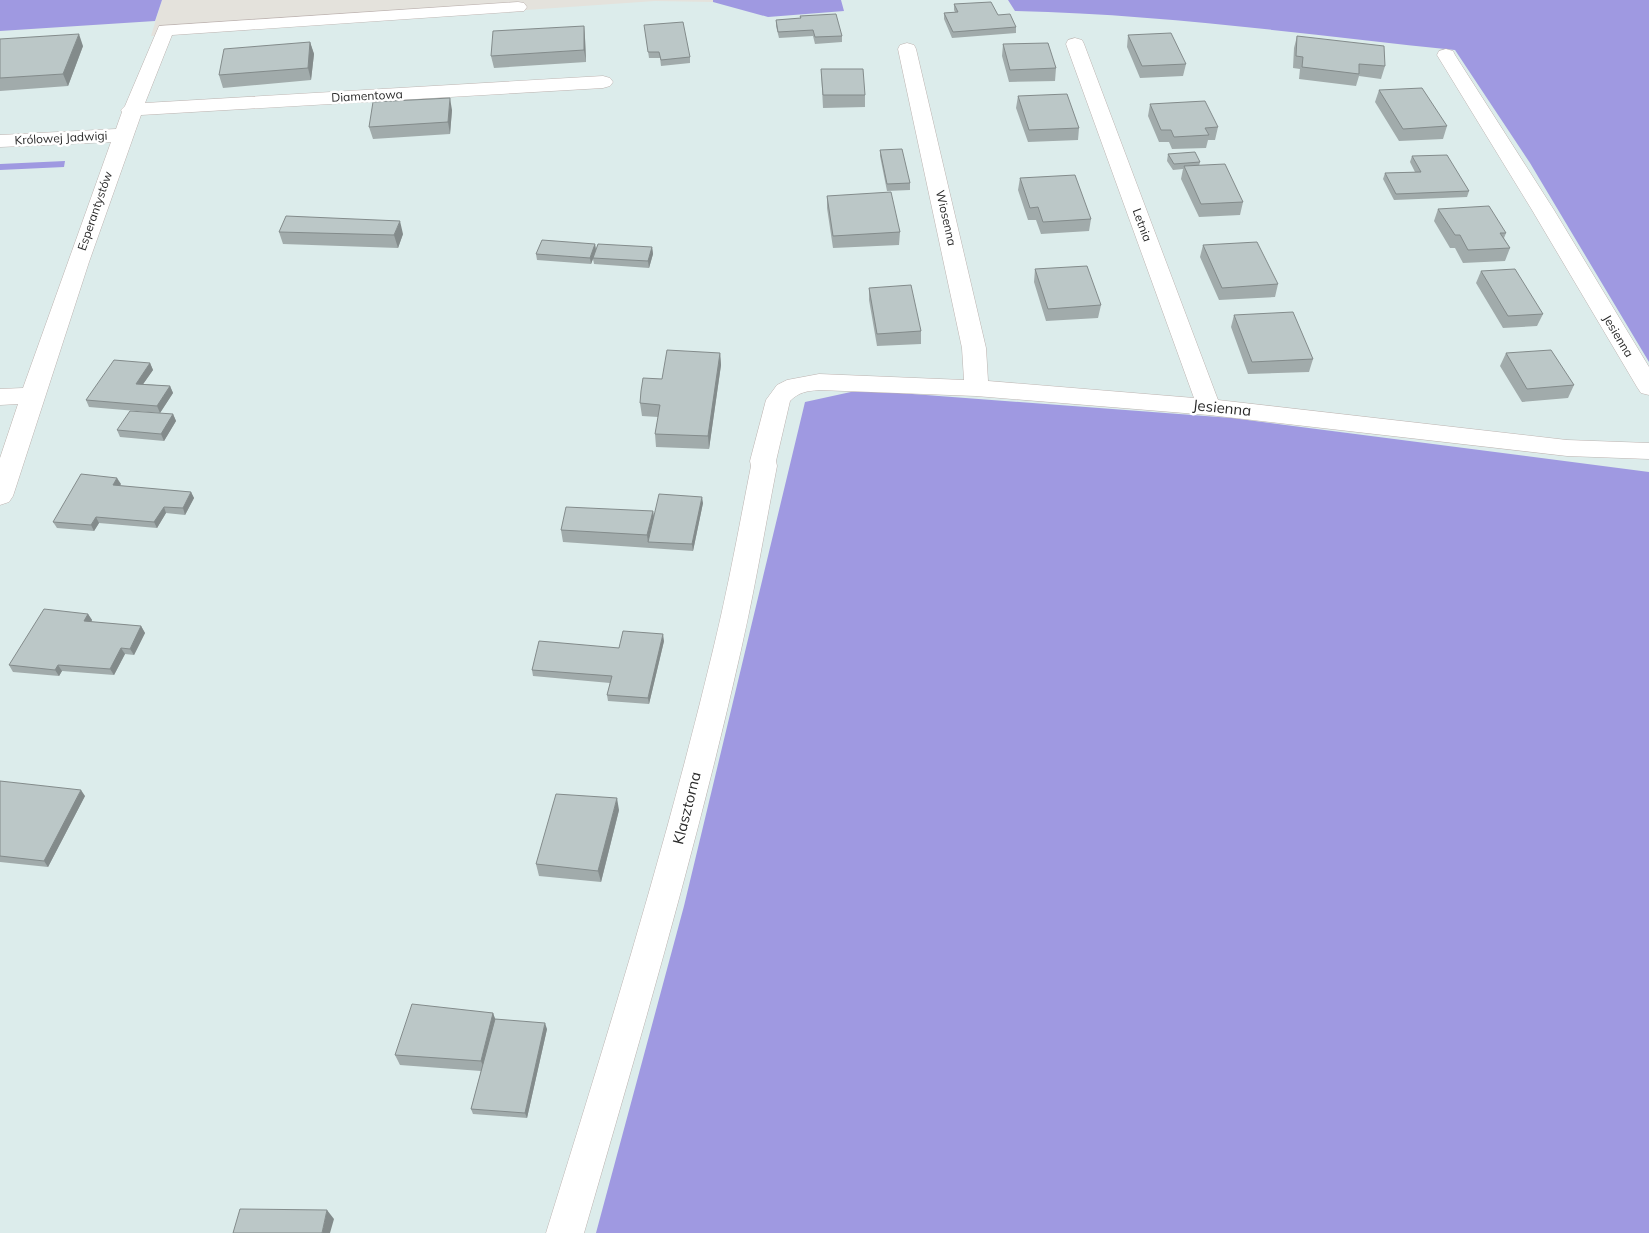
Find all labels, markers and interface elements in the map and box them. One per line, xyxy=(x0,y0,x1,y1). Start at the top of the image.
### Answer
street label: Diamentowa xyxy=(331,86,403,105)
street label: Królowej Jadwigi xyxy=(14,128,108,147)
street label: Esperantystów xyxy=(74,169,115,252)
street label: Wiosenna xyxy=(933,189,960,247)
street label: Letnia xyxy=(1130,206,1155,244)
street label: Jesienna xyxy=(1600,312,1637,360)
street label: Jesienna xyxy=(1192,395,1252,420)
street label: Klasztorna xyxy=(668,770,705,846)

